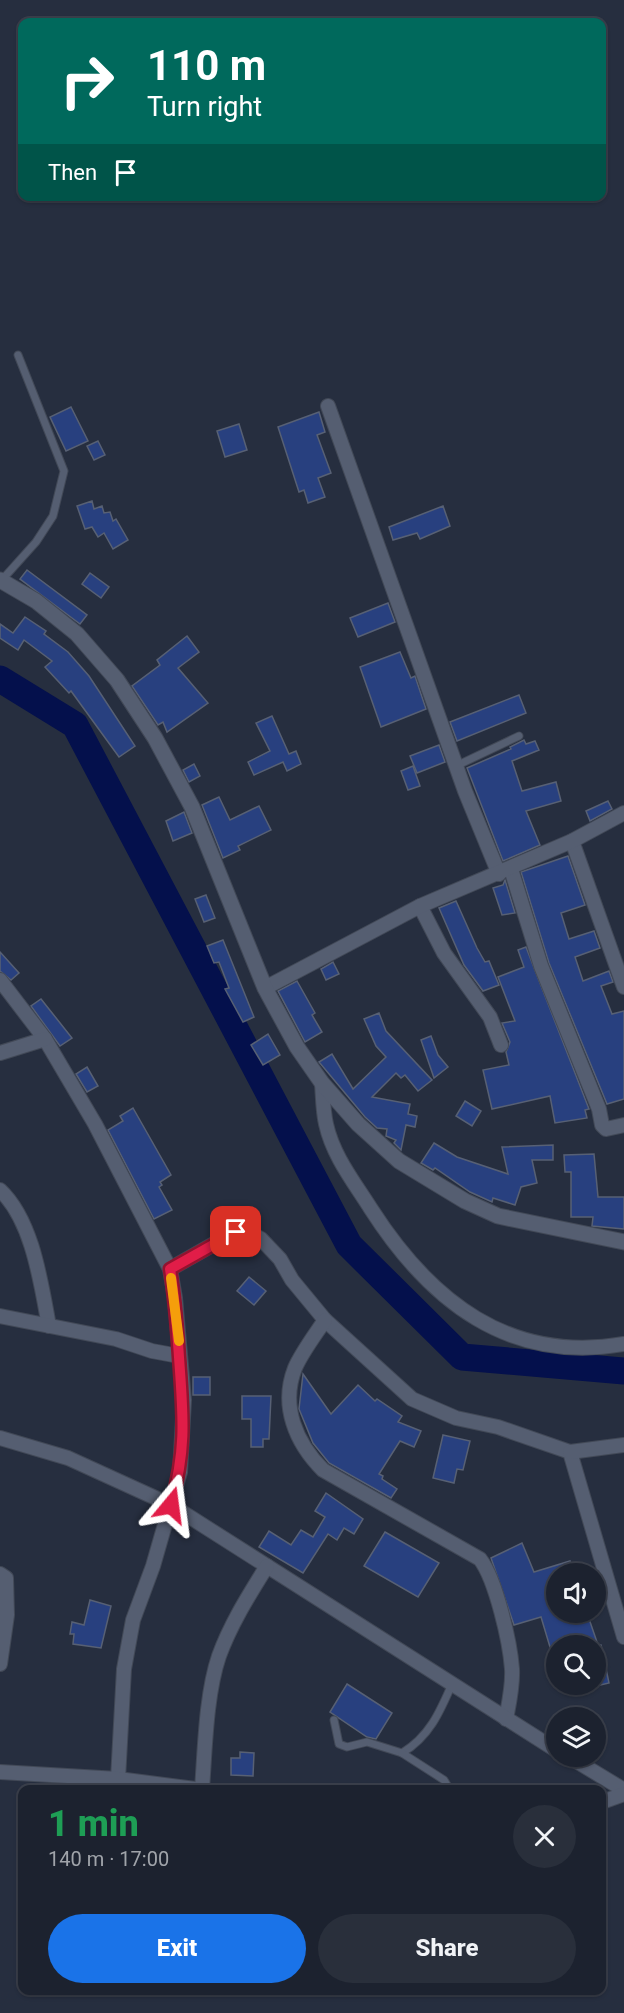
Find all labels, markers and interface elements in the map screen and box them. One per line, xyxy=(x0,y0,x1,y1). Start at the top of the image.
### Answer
text: 110 m xyxy=(147,41,266,90)
icon: right xyxy=(48,42,126,120)
text: Turn right xyxy=(147,91,262,123)
icon: arrive xyxy=(109,156,142,189)
text: Then xyxy=(48,160,97,185)
pin xyxy=(210,1206,261,1257)
icon: arrive xyxy=(219,1215,252,1248)
position arrow xyxy=(139,1473,203,1537)
map controls xyxy=(546,1563,606,1767)
button: sound xyxy=(546,1563,606,1623)
button: search xyxy=(546,1635,606,1695)
button: layers xyxy=(546,1707,606,1767)
text: 1 min xyxy=(48,1803,139,1845)
button: close xyxy=(513,1805,576,1868)
text: 140 m · 17:00 xyxy=(48,1847,169,1871)
button: Exit xyxy=(48,1914,306,1983)
button: Share xyxy=(318,1914,576,1983)

